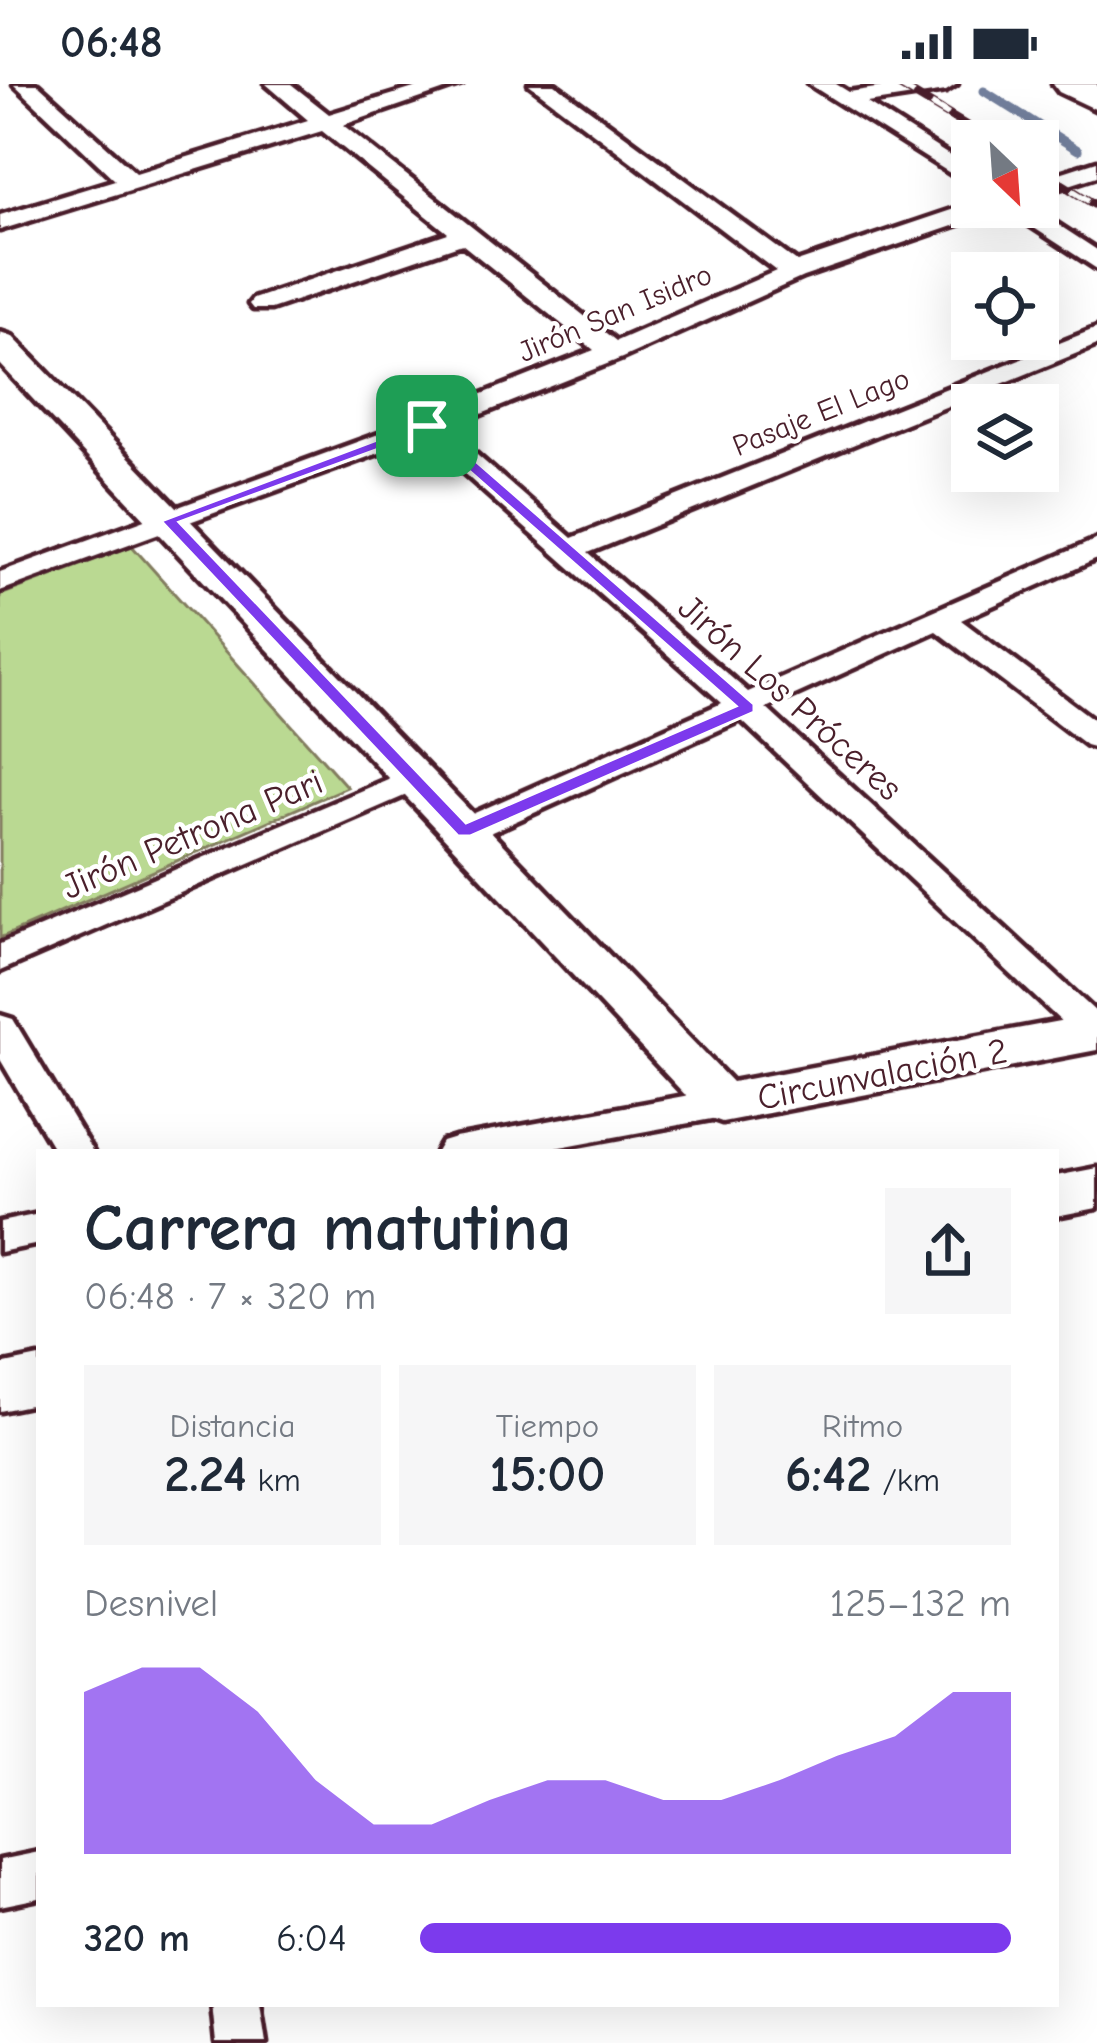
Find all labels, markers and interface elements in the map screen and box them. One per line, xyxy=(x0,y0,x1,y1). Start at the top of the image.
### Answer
text: 06:48 xyxy=(60,16,163,68)
north arrow xyxy=(951,120,1059,228)
map controls xyxy=(951,120,1059,492)
button: locate xyxy=(951,252,1059,360)
street label: Jirón San Isidro xyxy=(513,257,717,370)
street label: Pasaje El Lago xyxy=(728,361,915,464)
pin xyxy=(376,375,478,477)
button: layers xyxy=(951,384,1059,492)
icon: arrive xyxy=(394,393,460,459)
street label: Jirón Los Próceres xyxy=(670,587,910,809)
street label: Jirón Petrona Pari xyxy=(56,761,329,908)
street label: Circunvalación 2 xyxy=(754,1030,1011,1119)
button: share xyxy=(885,1188,1011,1314)
text: Carrera matutina xyxy=(84,1191,571,1267)
text: 06:48 · 7 × 320 m xyxy=(84,1274,376,1319)
text: Distancia xyxy=(169,1407,296,1445)
text: Tiempo xyxy=(496,1407,599,1445)
text: Ritmo xyxy=(822,1407,903,1445)
text: 2.24 xyxy=(164,1445,247,1504)
text: 15:00 xyxy=(489,1445,606,1504)
text: 6:42 xyxy=(785,1445,871,1504)
text: km xyxy=(247,1461,301,1499)
text: /km xyxy=(871,1461,940,1499)
text: Desnivel xyxy=(84,1581,218,1626)
text: 125–132 m xyxy=(830,1581,1011,1626)
text: 320 m xyxy=(84,1916,190,1961)
text: 6:04 xyxy=(276,1916,347,1961)

